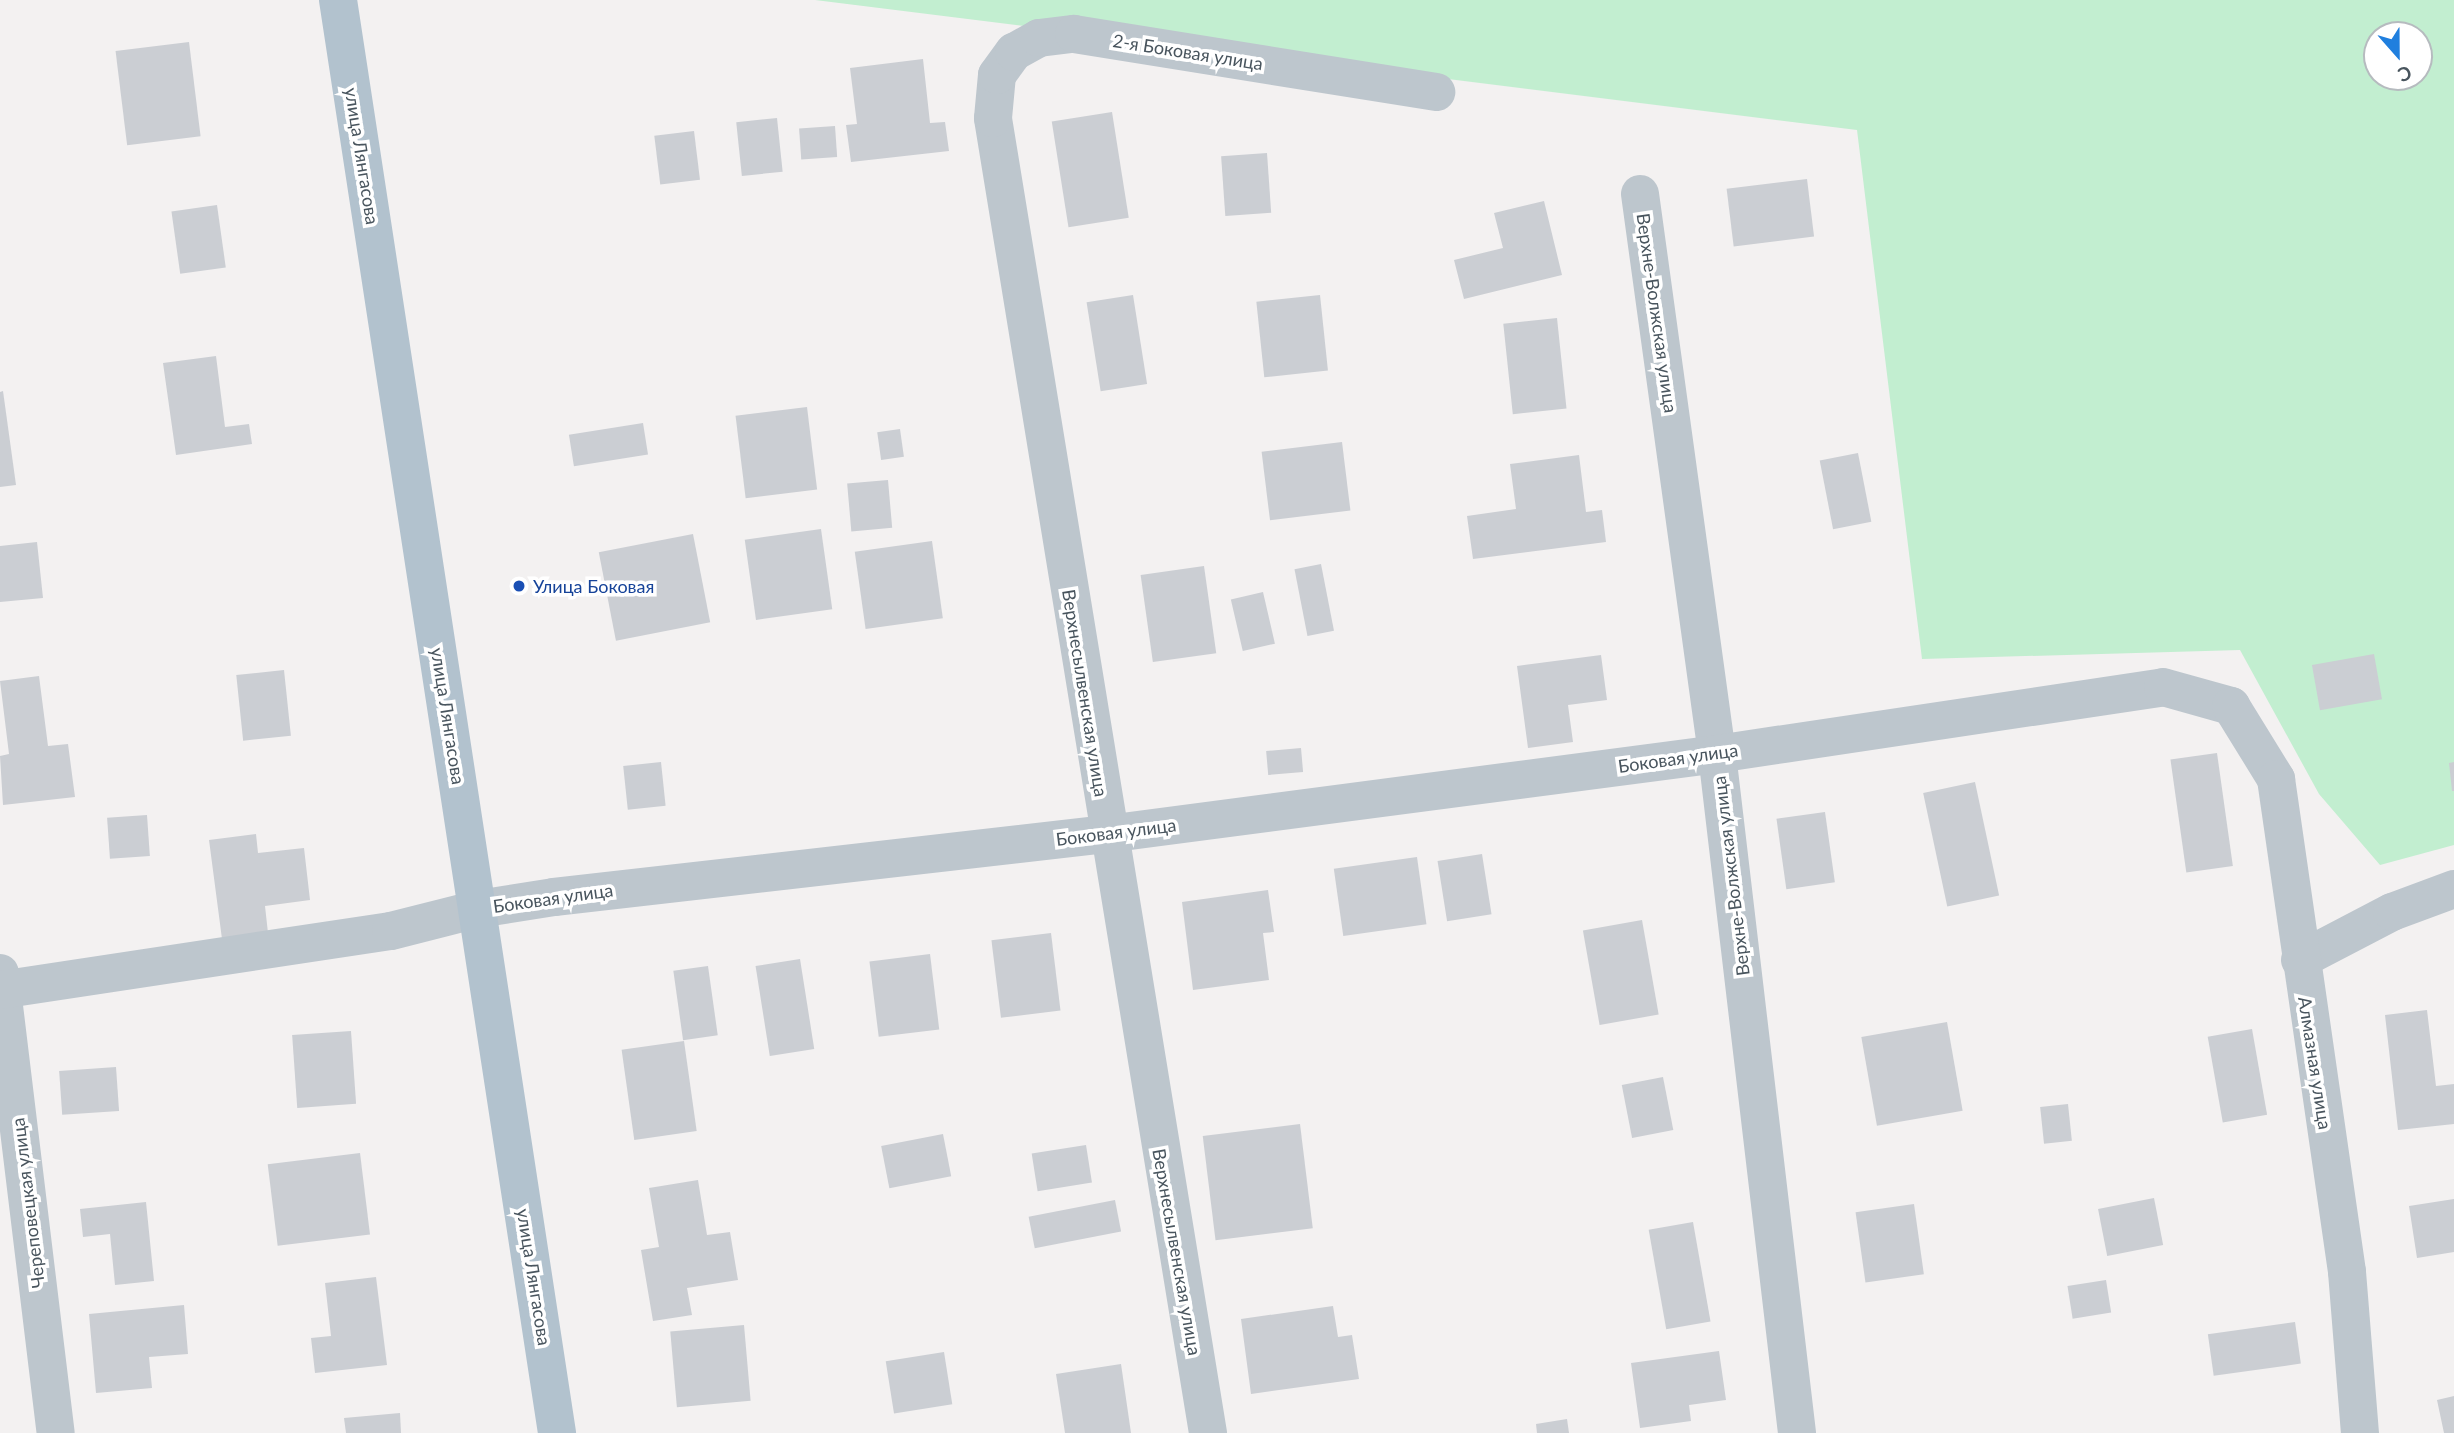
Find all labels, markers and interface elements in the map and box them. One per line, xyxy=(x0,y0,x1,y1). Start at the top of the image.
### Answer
north arrow xyxy=(2363,21,2433,91)
street label: 2-я Боковая улица xyxy=(1111,29,1265,75)
text: С xyxy=(2395,61,2415,87)
street label: улица Лянгасова xyxy=(341,86,383,226)
street label: Верхне-Волжская улица xyxy=(1632,212,1682,414)
place label: Улица Боковая xyxy=(533,575,654,597)
marker: Улица Боковая xyxy=(511,578,527,594)
street label: Верхнесылвенская улица xyxy=(1058,588,1112,798)
street label: улица Лянгасова xyxy=(427,646,469,786)
street label: Боковая улица xyxy=(1617,739,1739,777)
street label: Верхне-Волжская улица xyxy=(1708,775,1754,977)
street label: Боковая улица xyxy=(1055,814,1177,850)
street label: Боковая улица xyxy=(492,879,614,917)
street label: Алмазная улица xyxy=(2294,995,2336,1131)
street label: Череповецкая улица xyxy=(7,1117,49,1289)
street label: Верхнесылвенская улица xyxy=(1148,1147,1206,1357)
street label: улица Лянгасова xyxy=(513,1207,555,1347)

